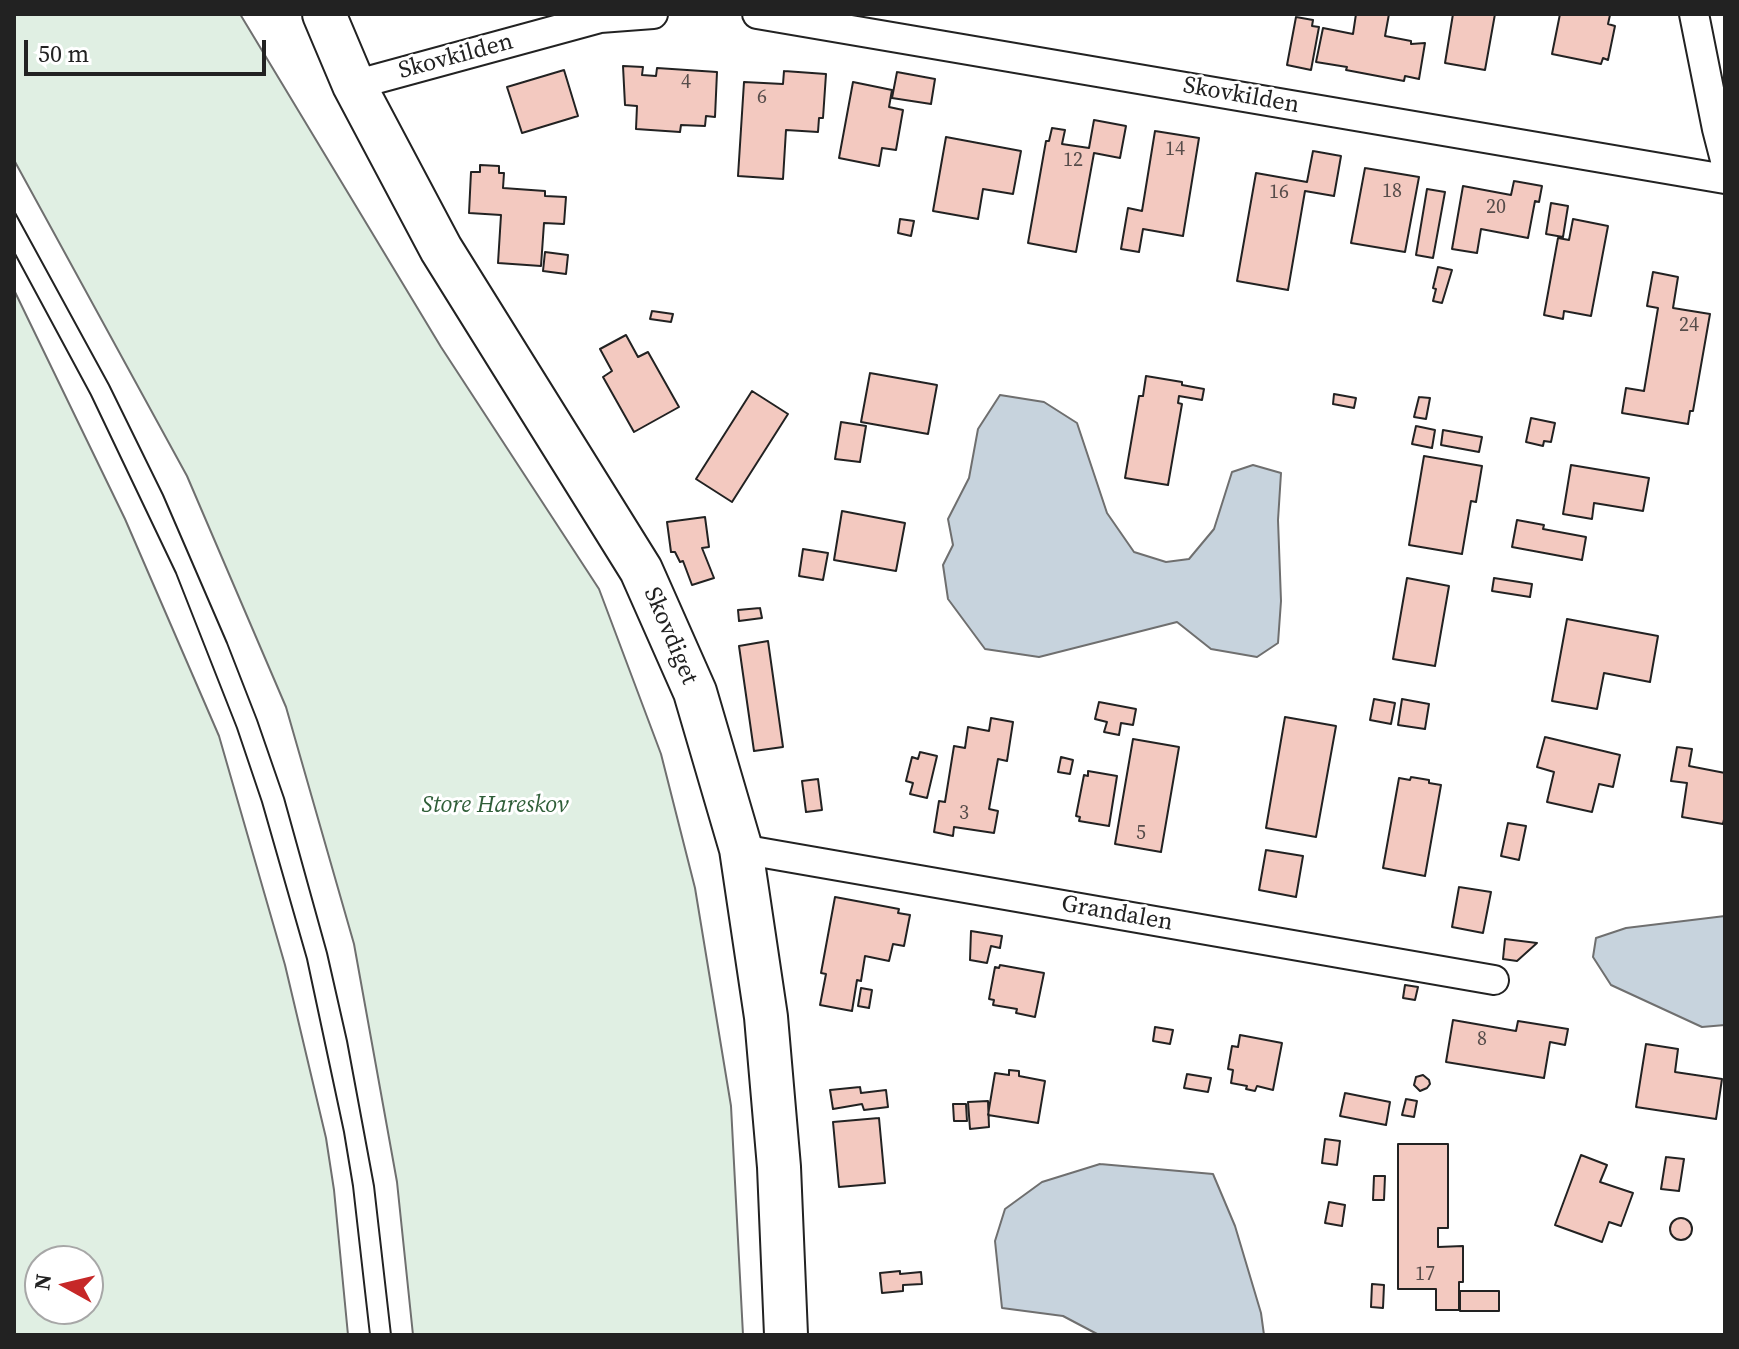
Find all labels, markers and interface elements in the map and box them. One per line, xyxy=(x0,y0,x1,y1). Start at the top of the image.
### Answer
scale bar xyxy=(28,24,270,74)
street label: Skovkilden xyxy=(396,28,516,86)
text: 50 m xyxy=(38,37,89,70)
house number: 4 xyxy=(681,71,691,95)
street label: Skovkilden xyxy=(1181,72,1301,120)
house number: 6 xyxy=(757,86,767,110)
house number: 14 xyxy=(1165,138,1185,162)
house number: 12 xyxy=(1063,149,1083,173)
house number: 18 xyxy=(1382,180,1402,204)
house number: 16 xyxy=(1269,181,1289,205)
house number: 20 xyxy=(1486,196,1506,220)
house number: 24 xyxy=(1679,314,1699,338)
street label: Skovdiget xyxy=(637,583,703,689)
park label: Store Hareskov xyxy=(422,792,568,820)
house number: 3 xyxy=(959,802,969,826)
house number: 5 xyxy=(1136,822,1146,846)
street label: Grandalen xyxy=(1059,890,1175,938)
house number: 8 xyxy=(1477,1028,1487,1052)
north arrow xyxy=(24,1245,104,1325)
house number: 17 xyxy=(1415,1263,1435,1287)
text: N xyxy=(26,1272,58,1292)

